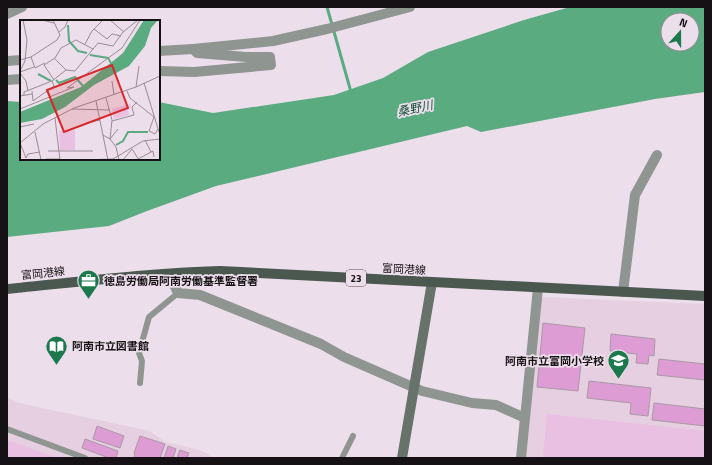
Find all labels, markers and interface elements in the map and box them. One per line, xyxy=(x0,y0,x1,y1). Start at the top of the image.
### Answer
north arrow xyxy=(660,12,700,52)
text: N xyxy=(677,14,690,31)
inset map xyxy=(20,20,160,160)
water label: 桑野川 xyxy=(395,95,437,121)
street label: 富岡港線 xyxy=(382,260,426,278)
street label: 富岡港線 xyxy=(20,263,66,283)
office icon: 徳島労働局阿南労働基準監督署 xyxy=(76,268,102,301)
road number: 23 xyxy=(346,270,366,286)
place label: 徳島労働局阿南労働基準監督署 xyxy=(104,273,258,289)
library icon: 阿南市立図書館 xyxy=(44,333,70,366)
place label: 阿南市立図書館 xyxy=(72,338,149,354)
school or university icon: 阿南市立富岡小学校 xyxy=(606,348,632,381)
place label: 阿南市立富岡小学校 xyxy=(505,353,604,369)

